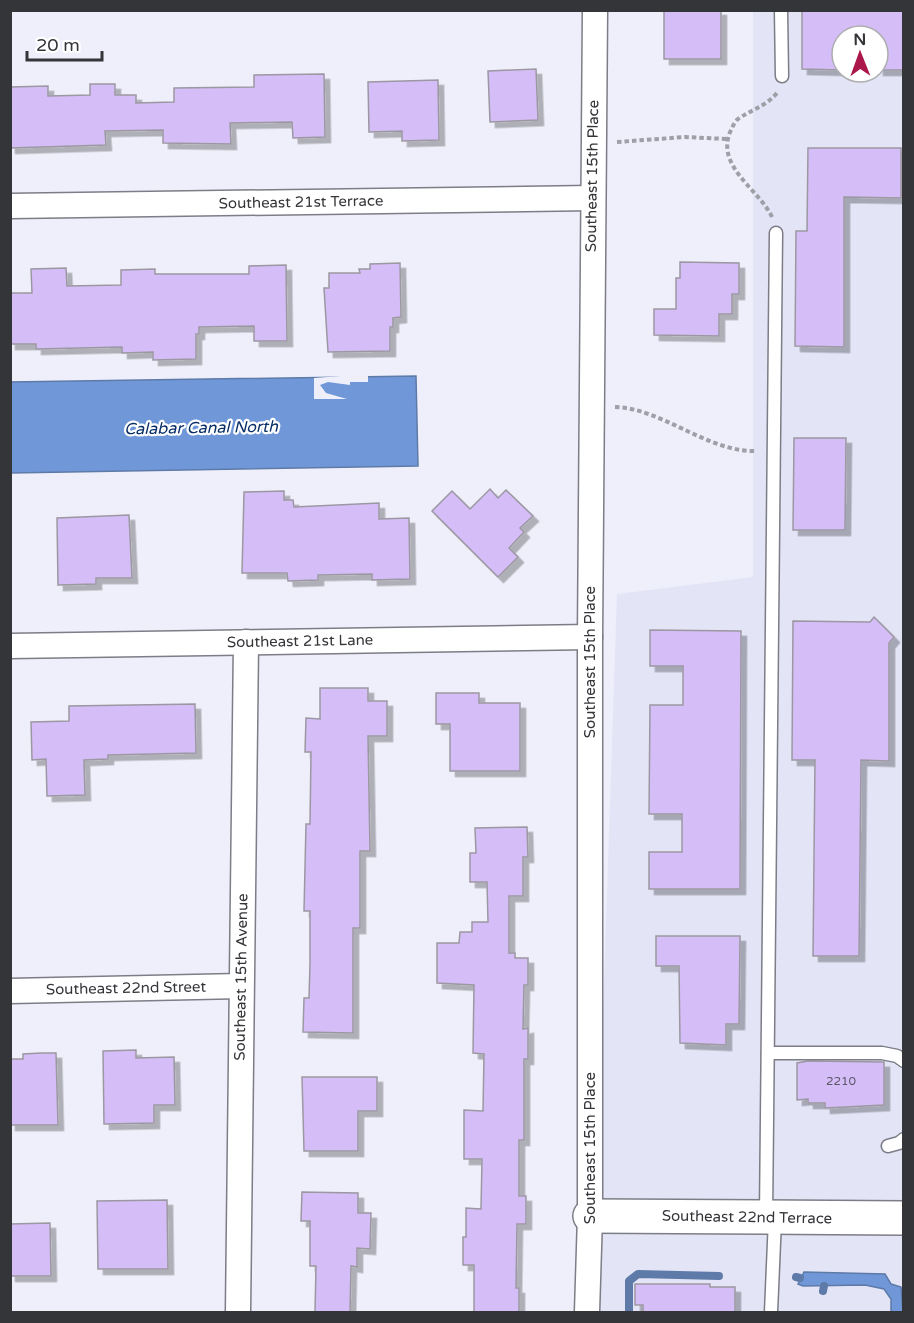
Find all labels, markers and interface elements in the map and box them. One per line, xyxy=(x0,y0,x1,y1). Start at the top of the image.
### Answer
scale bar xyxy=(27,24,102,62)
north arrow xyxy=(830,24,890,84)
text: N xyxy=(853,30,866,50)
text: 20 m xyxy=(36,34,80,56)
street label: Southeast 15th Place xyxy=(582,100,602,252)
street label: Southeast 21st Terrace xyxy=(219,192,383,212)
water label: Calabar Canal North xyxy=(124,417,279,439)
street label: Southeast 15th Place xyxy=(581,586,599,738)
street label: Southeast 21st Lane xyxy=(227,631,373,651)
street label: Southeast 15th Avenue xyxy=(231,893,251,1061)
street label: Southeast 22nd Street xyxy=(46,978,207,998)
street label: Southeast 15th Place xyxy=(581,1072,599,1224)
house number: 2210 xyxy=(826,1074,857,1088)
street label: Southeast 22nd Terrace xyxy=(662,1207,832,1227)

